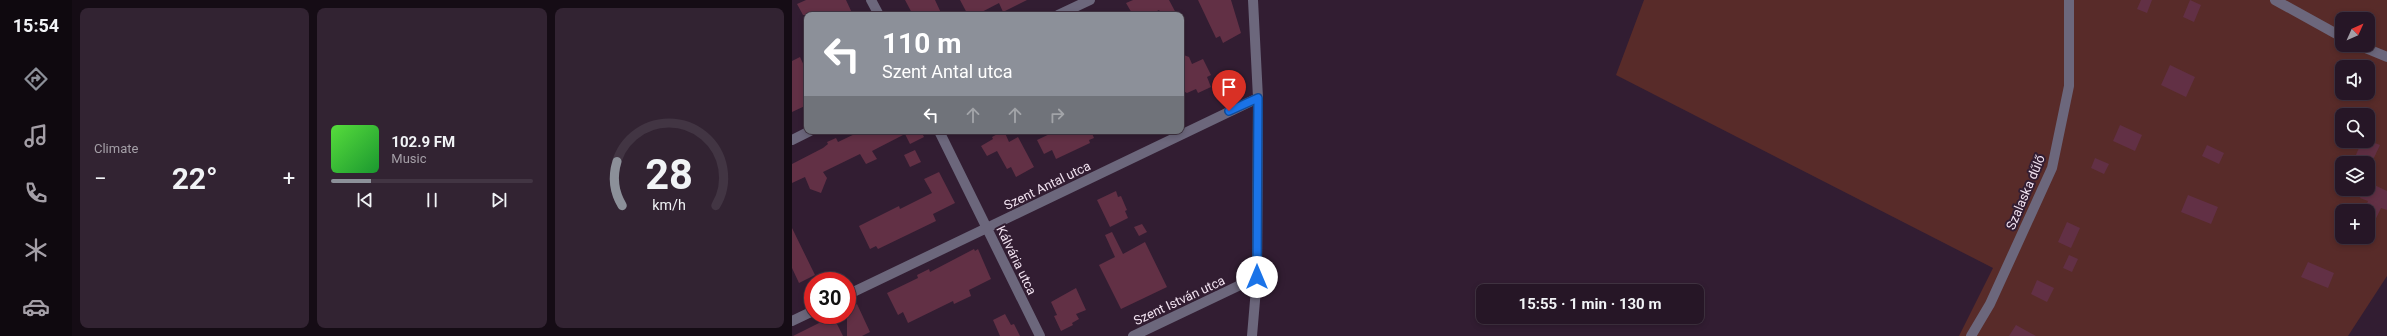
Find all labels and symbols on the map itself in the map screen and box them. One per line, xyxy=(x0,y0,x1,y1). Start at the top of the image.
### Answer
north arrow xyxy=(2335,12,2375,52)
pin xyxy=(1212,70,1246,111)
street label: Szalaska dűlő xyxy=(2003,152,2048,232)
street label: Szent Antal utca xyxy=(1002,158,1093,213)
street label: Kálvária utca xyxy=(993,223,1040,297)
position arrow xyxy=(1236,256,1278,298)
speed limit sign: 30 xyxy=(804,272,856,324)
street label: Szent István utca xyxy=(1131,273,1227,328)

